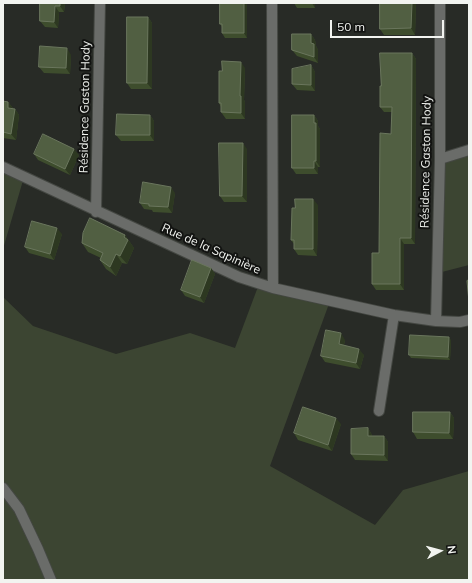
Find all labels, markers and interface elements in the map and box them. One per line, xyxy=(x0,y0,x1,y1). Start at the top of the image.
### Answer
scale bar xyxy=(332,12,446,38)
text: 50 m xyxy=(337,19,365,34)
street label: Résidence Gaston Hody xyxy=(77,41,93,173)
street label: Résidence Gaston Hody xyxy=(418,96,434,228)
street label: Rue de la Sapinière xyxy=(159,221,263,277)
north arrow xyxy=(420,531,460,571)
text: N xyxy=(445,545,459,555)

